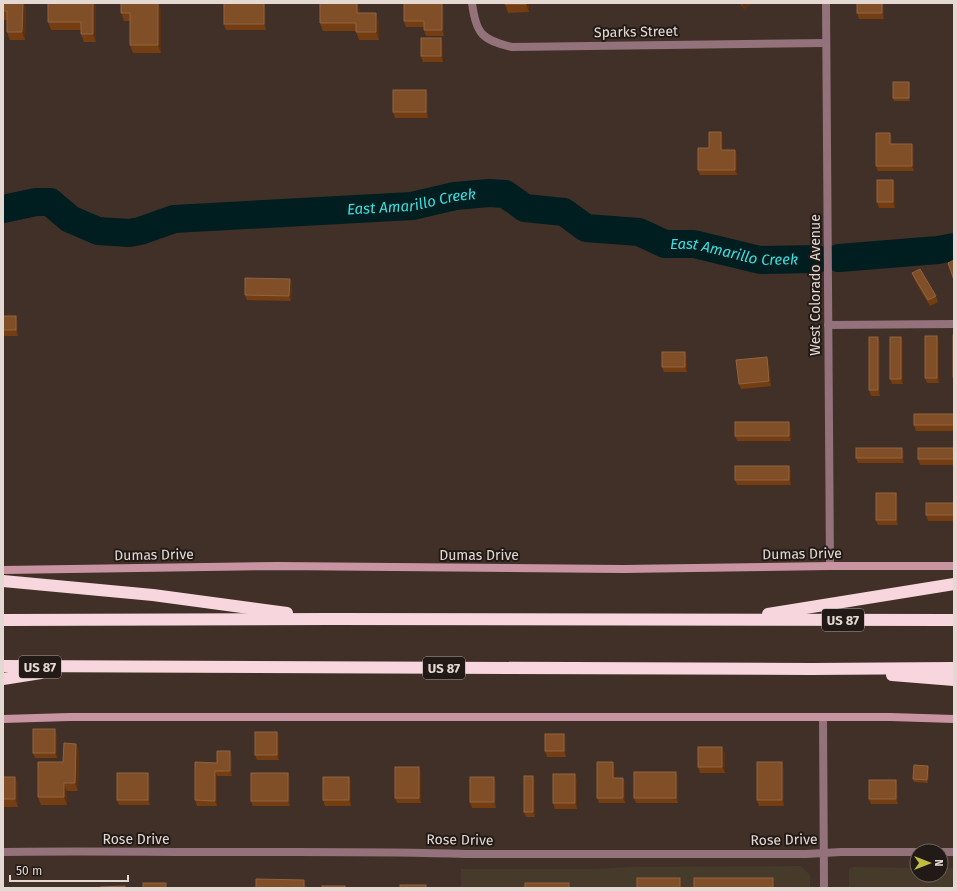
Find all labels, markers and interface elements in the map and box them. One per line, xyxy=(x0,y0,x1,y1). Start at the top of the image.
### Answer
street label: Sparks Street xyxy=(594,23,679,41)
water label: East Amarillo Creek xyxy=(346,185,477,219)
street label: West Colorado Avenue xyxy=(807,214,824,356)
water label: East Amarillo Creek xyxy=(670,235,798,269)
street label: Dumas Drive xyxy=(762,545,842,563)
street label: Dumas Drive xyxy=(114,546,194,564)
street label: Dumas Drive xyxy=(439,547,519,564)
road number: US 87 xyxy=(822,609,864,631)
road number: US 87 xyxy=(19,656,61,678)
road number: US 87 xyxy=(423,657,465,679)
street label: Rose Drive xyxy=(102,831,170,848)
street label: Rose Drive xyxy=(426,831,494,849)
street label: Rose Drive xyxy=(750,831,818,849)
north arrow xyxy=(909,843,949,883)
scale bar xyxy=(10,857,128,883)
text: N xyxy=(932,859,945,867)
text: 50 m xyxy=(16,864,42,878)

